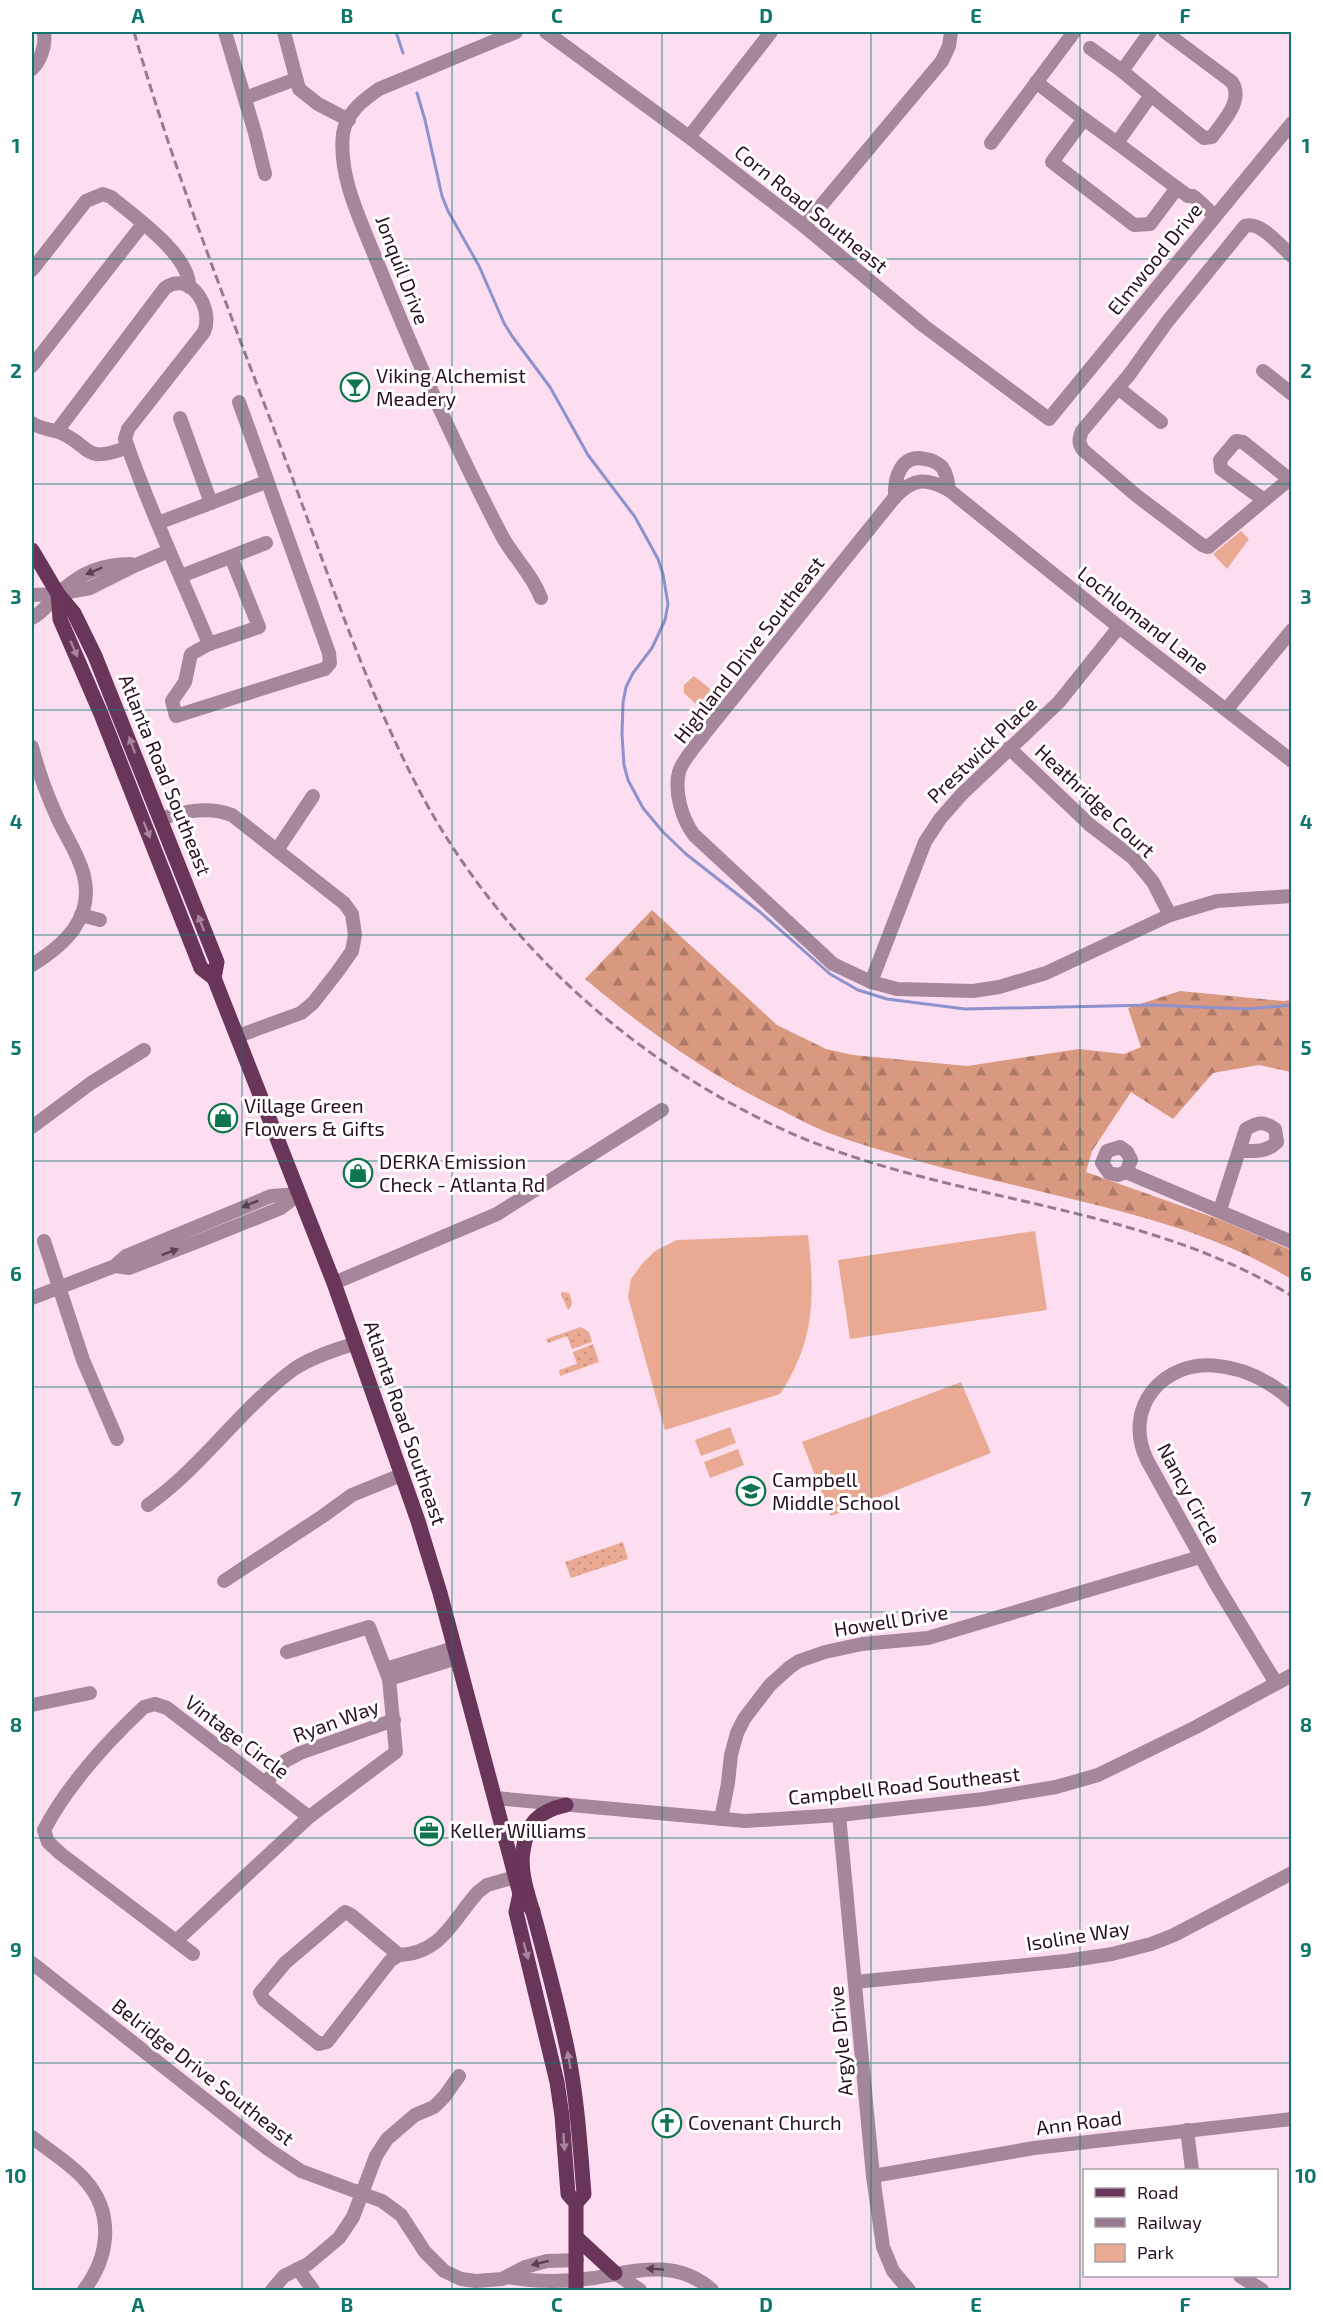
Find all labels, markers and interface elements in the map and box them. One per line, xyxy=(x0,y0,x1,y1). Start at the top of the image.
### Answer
text: A xyxy=(131,3,145,27)
text: B xyxy=(341,3,353,27)
text: C xyxy=(551,3,563,27)
text: D xyxy=(759,3,773,27)
text: E xyxy=(970,3,982,27)
text: F xyxy=(1179,3,1191,27)
text: 1 xyxy=(12,133,20,157)
text: 1 xyxy=(1302,133,1310,157)
street label: Corn Road Southeast xyxy=(730,139,893,278)
street label: Elmwood Drive xyxy=(1102,198,1207,319)
street label: Jonquil Drive xyxy=(371,212,435,328)
text: 2 xyxy=(10,358,22,382)
text: 2 xyxy=(1300,358,1312,382)
place label: Viking Alchemist Meadery xyxy=(376,363,526,410)
bar icon: Viking Alchemist Meadery xyxy=(339,371,371,403)
street label: Highland Drive Southeast xyxy=(668,551,829,747)
street label: Lochlomand Lane xyxy=(1073,561,1214,678)
one-way arrow xyxy=(85,566,103,576)
text: 3 xyxy=(10,584,22,608)
text: 3 xyxy=(1300,584,1312,608)
one-way arrow xyxy=(70,640,79,658)
street label: Atlanta Road Southeast xyxy=(115,671,217,879)
street label: Prestwick Place xyxy=(922,691,1041,808)
one-way arrow xyxy=(126,736,136,754)
street label: Heathridge Court xyxy=(1031,739,1161,862)
text: 4 xyxy=(10,809,23,833)
text: 4 xyxy=(1300,809,1313,833)
one-way arrow xyxy=(143,821,152,839)
one-way arrow xyxy=(196,913,206,931)
text: 5 xyxy=(10,1035,22,1059)
text: 5 xyxy=(1300,1035,1312,1059)
place label: Village Green Flowers & Gifts xyxy=(244,1093,385,1140)
shop icon: Village Green Flowers & Gifts xyxy=(207,1102,239,1134)
place label: DERKA Emission Check - Atlanta Rd xyxy=(379,1149,545,1196)
shop icon: DERKA Emission Check - Atlanta Rd xyxy=(342,1157,374,1189)
one-way arrow xyxy=(241,1199,259,1209)
one-way arrow xyxy=(162,1247,180,1257)
text: 6 xyxy=(10,1261,22,1285)
text: 6 xyxy=(1300,1261,1312,1285)
street label: Atlanta Road Southeast xyxy=(360,1317,452,1528)
street label: Nancy Circle xyxy=(1153,1439,1227,1548)
place label: Campbell Middle School xyxy=(772,1467,900,1514)
school or university icon: Campbell Middle School xyxy=(735,1475,767,1507)
text: 7 xyxy=(11,1486,22,1510)
text: 7 xyxy=(1301,1486,1312,1510)
street label: Howell Drive xyxy=(832,1599,950,1641)
street label: Vintage Circle xyxy=(181,1689,294,1783)
street label: Ryan Way xyxy=(289,1693,382,1747)
text: 8 xyxy=(10,1712,22,1736)
text: 8 xyxy=(1300,1712,1312,1736)
street label: Campbell Road Southeast xyxy=(787,1761,1021,1809)
office icon: Keller Williams xyxy=(413,1815,445,1847)
place label: Keller Williams xyxy=(450,1818,586,1842)
street label: Isoline Way xyxy=(1024,1915,1132,1955)
text: 9 xyxy=(10,1937,22,1961)
text: 9 xyxy=(1300,1937,1312,1961)
one-way arrow xyxy=(522,1942,532,1961)
street label: Argyle Drive xyxy=(823,1985,857,2097)
street label: Belridge Drive Southeast xyxy=(108,1993,300,2150)
one-way arrow xyxy=(564,2051,573,2070)
street label: Ann Road xyxy=(1035,2105,1123,2139)
church icon: Covenant Church xyxy=(651,2107,683,2139)
place label: Covenant Church xyxy=(688,2110,842,2134)
one-way arrow xyxy=(560,2133,569,2152)
text: 10 xyxy=(5,2163,27,2187)
text: 10 xyxy=(1295,2163,1317,2187)
legend xyxy=(1083,2169,1278,2277)
text: Road xyxy=(1137,2181,1178,2203)
text: Railway xyxy=(1137,2211,1202,2233)
text: Park xyxy=(1137,2241,1174,2263)
one-way arrow xyxy=(530,2259,549,2268)
one-way arrow xyxy=(645,2265,664,2274)
text: A xyxy=(131,2292,145,2316)
text: B xyxy=(341,2292,353,2316)
text: C xyxy=(551,2292,563,2316)
text: D xyxy=(759,2292,773,2316)
text: E xyxy=(970,2292,982,2316)
text: F xyxy=(1179,2292,1191,2316)

